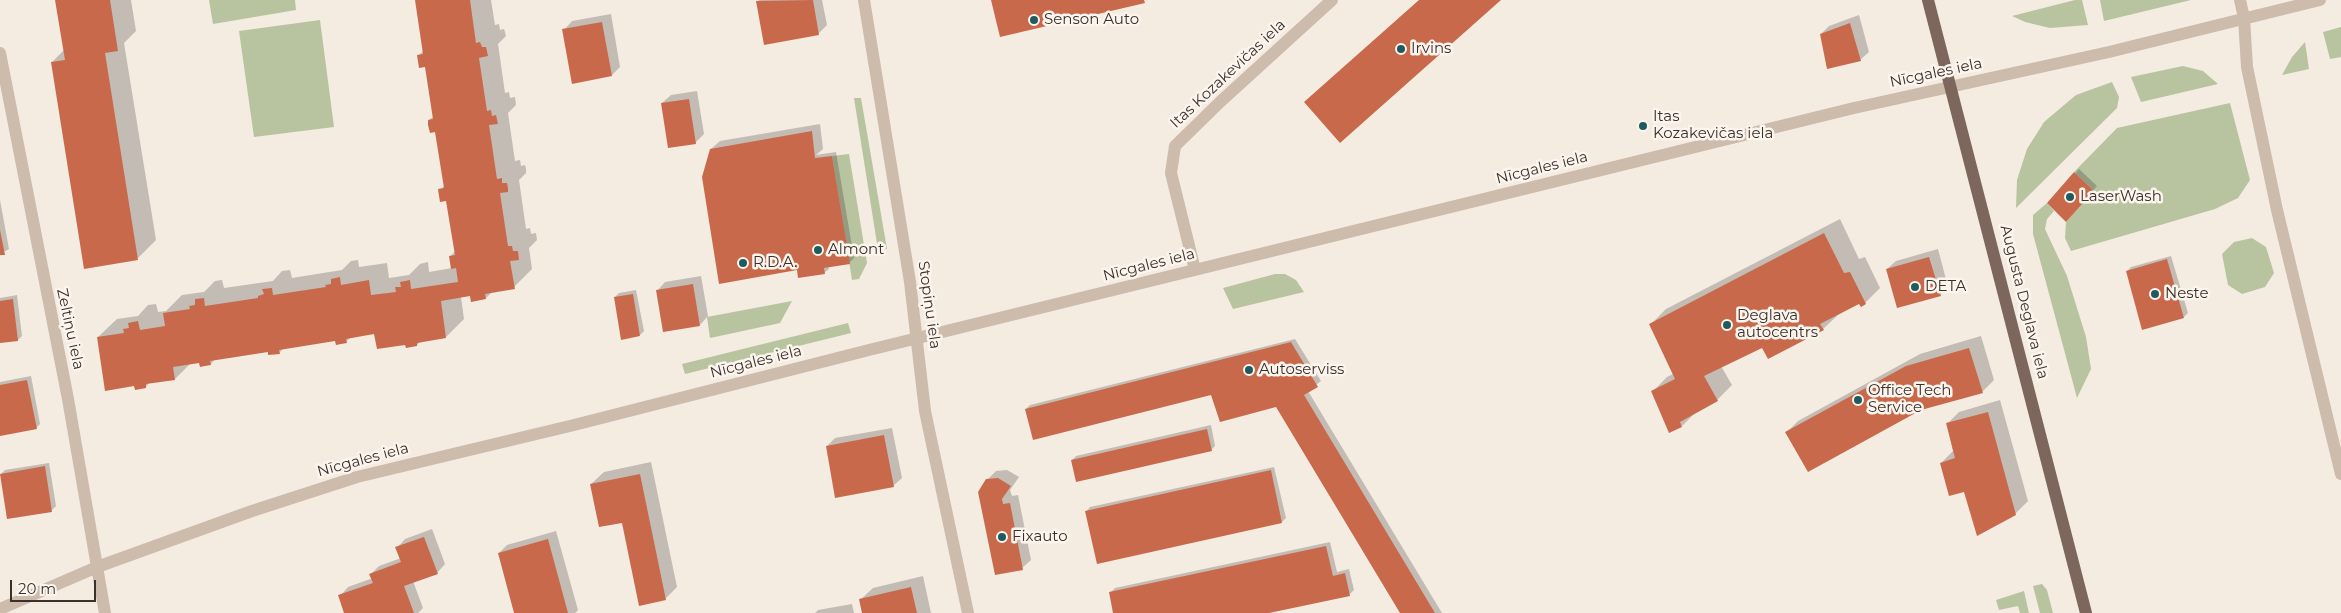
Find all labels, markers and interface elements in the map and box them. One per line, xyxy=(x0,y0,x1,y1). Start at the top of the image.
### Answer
place label: Senson Auto xyxy=(1044,11,1139,29)
marker: Senson Auto xyxy=(1028,14,1040,26)
street label: Itas Kozakevičas iela xyxy=(1167,16,1289,132)
place label: Irvins xyxy=(1411,40,1451,58)
marker: Irvins xyxy=(1395,43,1407,55)
street label: Nīcgales iela xyxy=(1888,54,1984,92)
place label: Itas Kozakevičas iela xyxy=(1653,108,1773,143)
marker: Itas Kozakevičas iela xyxy=(1637,120,1649,132)
street label: Nīcgales iela xyxy=(1494,148,1590,188)
place label: LaserWash xyxy=(2080,188,2162,206)
marker: LaserWash xyxy=(2064,191,2076,203)
street label: Augusta Deglava iela xyxy=(1996,223,2052,381)
place label: Almont xyxy=(828,241,884,259)
marker: Almont xyxy=(812,244,824,256)
street label: Nīcgales iela xyxy=(1101,245,1197,285)
place label: R.D.A. xyxy=(753,254,797,272)
marker: R.D.A. xyxy=(737,257,749,269)
street label: Stopiņu iela xyxy=(914,260,944,350)
place label: DETA xyxy=(1925,278,1966,296)
marker: DETA xyxy=(1909,281,1921,293)
place label: Neste xyxy=(2165,285,2208,303)
street label: Zeltiņu iela xyxy=(53,287,87,371)
marker: Neste xyxy=(2149,288,2161,300)
place label: Deglava autocentrs xyxy=(1737,307,1818,342)
marker: Deglava autocentrs xyxy=(1721,319,1733,331)
street label: Nīcgales iela xyxy=(708,342,804,382)
place label: Autoserviss xyxy=(1259,361,1344,379)
marker: Autoserviss xyxy=(1243,364,1255,376)
place label: Office Tech Service xyxy=(1868,382,1951,417)
marker: Office Tech Service xyxy=(1852,394,1864,406)
street label: Nīcgales iela xyxy=(315,439,411,481)
place label: Fixauto xyxy=(1012,528,1068,546)
marker: Fixauto xyxy=(996,531,1008,543)
scale bar xyxy=(12,570,99,602)
text: 20 m xyxy=(18,579,56,598)

